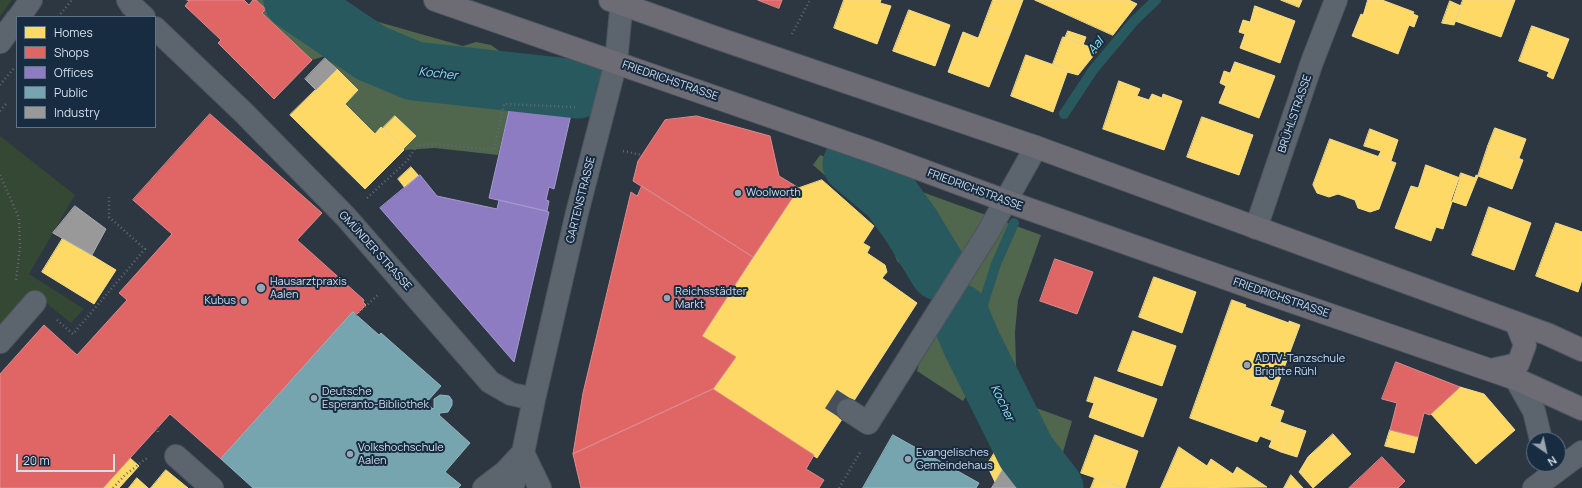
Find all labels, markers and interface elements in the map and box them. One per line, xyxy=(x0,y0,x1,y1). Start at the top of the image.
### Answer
legend xyxy=(16,16,156,128)
text: Homes xyxy=(54,24,93,41)
water label: Aal xyxy=(1085,35,1107,57)
text: Shops xyxy=(54,44,89,61)
street label: FRIEDRICHSTRASSE xyxy=(620,58,720,104)
text: Offices xyxy=(54,64,93,81)
water label: Kocher xyxy=(418,65,458,83)
street label: BRÜHLSTRASSE xyxy=(1275,73,1315,155)
text: Public xyxy=(54,84,88,101)
text: Industry xyxy=(54,104,100,121)
street label: GARTENSTRASSE xyxy=(564,155,598,245)
street label: FRIEDRICHSTRASSE xyxy=(925,167,1025,213)
place label: Woolworth xyxy=(746,186,801,200)
marker: Woolworth xyxy=(733,188,743,198)
street label: GMÜNDER STRASSE xyxy=(336,209,414,293)
place label: Hausarztpraxis Aalen xyxy=(270,275,347,301)
street label: FRIEDRICHSTRASSE xyxy=(1231,275,1331,321)
marker: Hausarztpraxis Aalen xyxy=(255,282,267,294)
place label: Reichsstädter Markt xyxy=(675,285,747,311)
marker: Reichsstädter Markt xyxy=(662,293,672,303)
place label: Kubus xyxy=(205,294,236,308)
marker: Kubus xyxy=(239,296,249,306)
place label: ADTV-Tanzschule Brigitte Rühl xyxy=(1255,352,1345,378)
marker: ADTV-Tanzschule Brigitte Rühl xyxy=(1242,360,1252,370)
water label: Kocher xyxy=(987,382,1017,424)
place label: Deutsche Esperanto-Bibliothek xyxy=(322,385,429,411)
marker: Deutsche Esperanto-Bibliothek xyxy=(309,393,319,403)
north arrow xyxy=(1526,432,1566,472)
place label: Volkshochschule Aalen xyxy=(358,441,444,467)
scale bar xyxy=(18,446,117,472)
place label: Evangelisches Gemeindehaus xyxy=(916,446,993,472)
marker: Volkshochschule Aalen xyxy=(345,449,355,459)
text: 20 m xyxy=(23,452,50,469)
text: N xyxy=(1545,453,1560,470)
marker: Evangelisches Gemeindehaus xyxy=(903,454,913,464)

